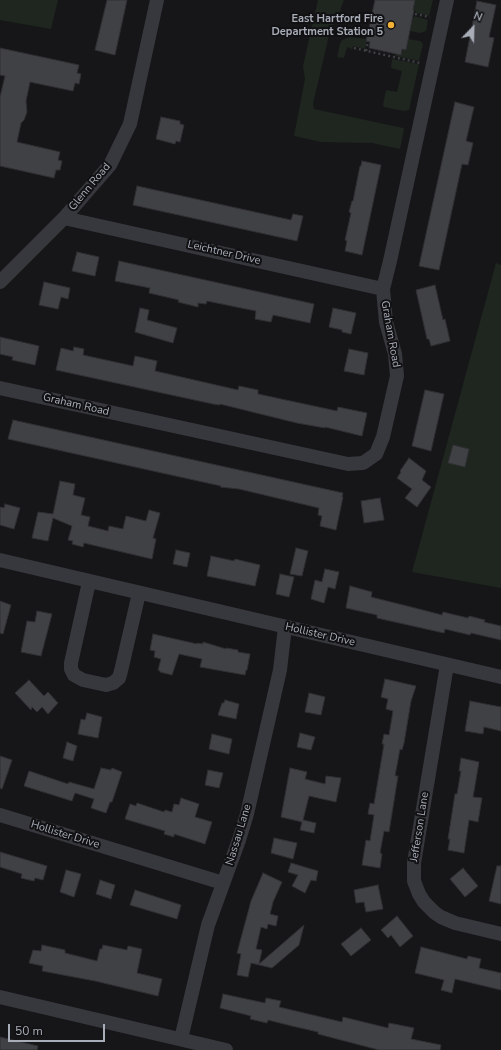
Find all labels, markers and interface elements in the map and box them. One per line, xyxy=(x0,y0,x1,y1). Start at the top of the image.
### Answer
north arrow xyxy=(453,8,493,48)
text: N xyxy=(471,8,485,25)
place label: East Hartford Fire Department Station 5 xyxy=(271,12,383,38)
marker: East Hartford Fire Department Station 5 xyxy=(386,20,396,30)
street label: Glenn Road xyxy=(66,161,114,213)
street label: Leichtner Drive xyxy=(186,238,262,268)
street label: Graham Road xyxy=(378,300,402,368)
street label: Graham Road xyxy=(42,391,110,419)
street label: Hollister Drive xyxy=(284,621,356,649)
street label: Jefferson Lane xyxy=(408,791,432,863)
street label: Nassau Lane xyxy=(223,803,255,867)
street label: Hollister Drive xyxy=(29,818,101,852)
scale bar xyxy=(10,1016,107,1042)
text: 50 m xyxy=(15,1023,43,1039)

